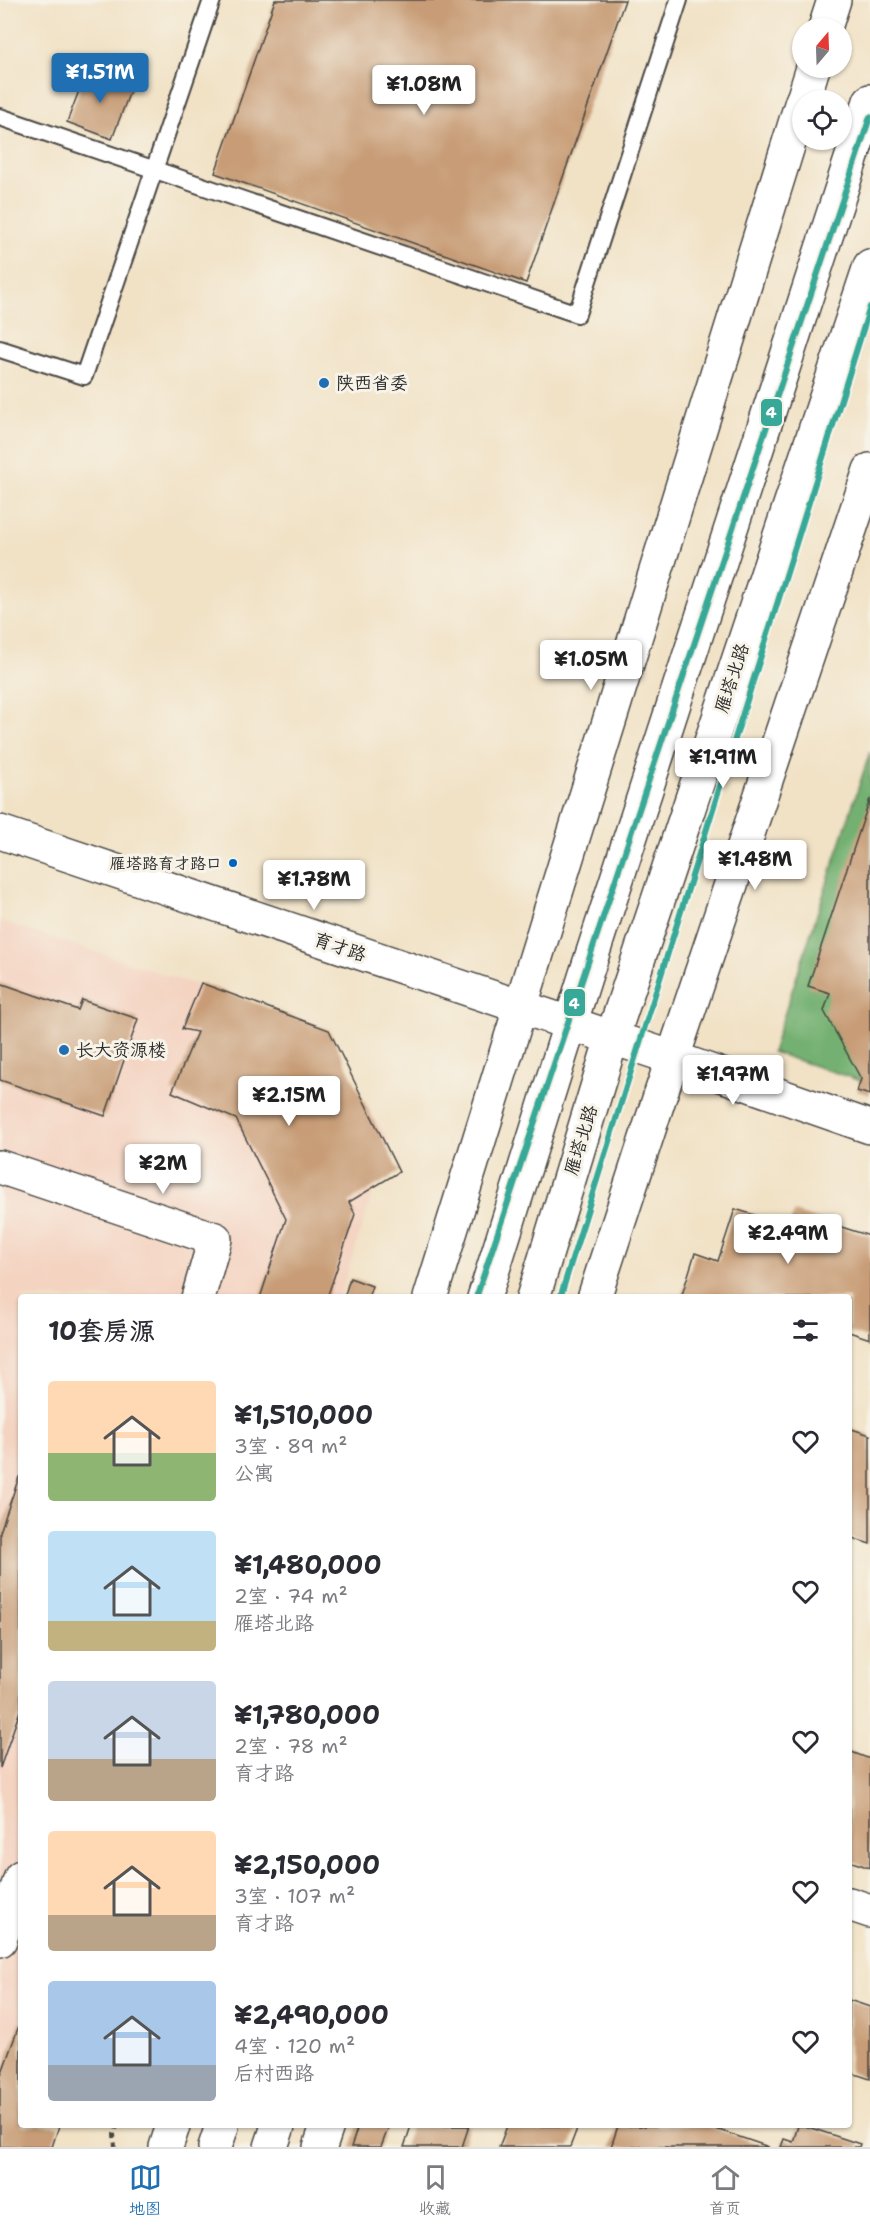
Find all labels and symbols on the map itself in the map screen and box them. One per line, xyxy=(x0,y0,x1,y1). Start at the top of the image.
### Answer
north arrow xyxy=(792,18,852,78)
pin: ¥1.51M xyxy=(51,53,149,104)
pin: ¥1.08M xyxy=(375,65,473,116)
place label: 陕西省委 xyxy=(336,371,408,395)
marker: 陕西省委 xyxy=(317,376,331,390)
line badge: 4 xyxy=(760,398,783,427)
text: 4 xyxy=(765,402,777,423)
pin: ¥1.05M xyxy=(542,640,640,691)
street label: 雁塔北路 xyxy=(709,640,755,716)
pin: ¥1.91M xyxy=(674,738,772,789)
pin: ¥1.48M xyxy=(706,840,804,891)
place label: 雁塔路育才路口 xyxy=(110,853,222,874)
marker: 雁塔路育才路口 xyxy=(227,857,239,869)
pin: ¥1.78M xyxy=(265,860,363,911)
street label: 育才路 xyxy=(311,927,369,967)
line badge: 4 xyxy=(563,988,586,1017)
text: 4 xyxy=(568,993,580,1014)
place label: 长大资源楼 xyxy=(76,1038,166,1062)
marker: 长大资源楼 xyxy=(57,1043,71,1057)
pin: ¥1.97M xyxy=(684,1055,782,1106)
pin: ¥2.15M xyxy=(240,1076,338,1127)
street label: 雁塔北路 xyxy=(559,1102,603,1178)
pin: ¥2M xyxy=(134,1144,192,1195)
pin: ¥2.49M xyxy=(739,1214,837,1265)

